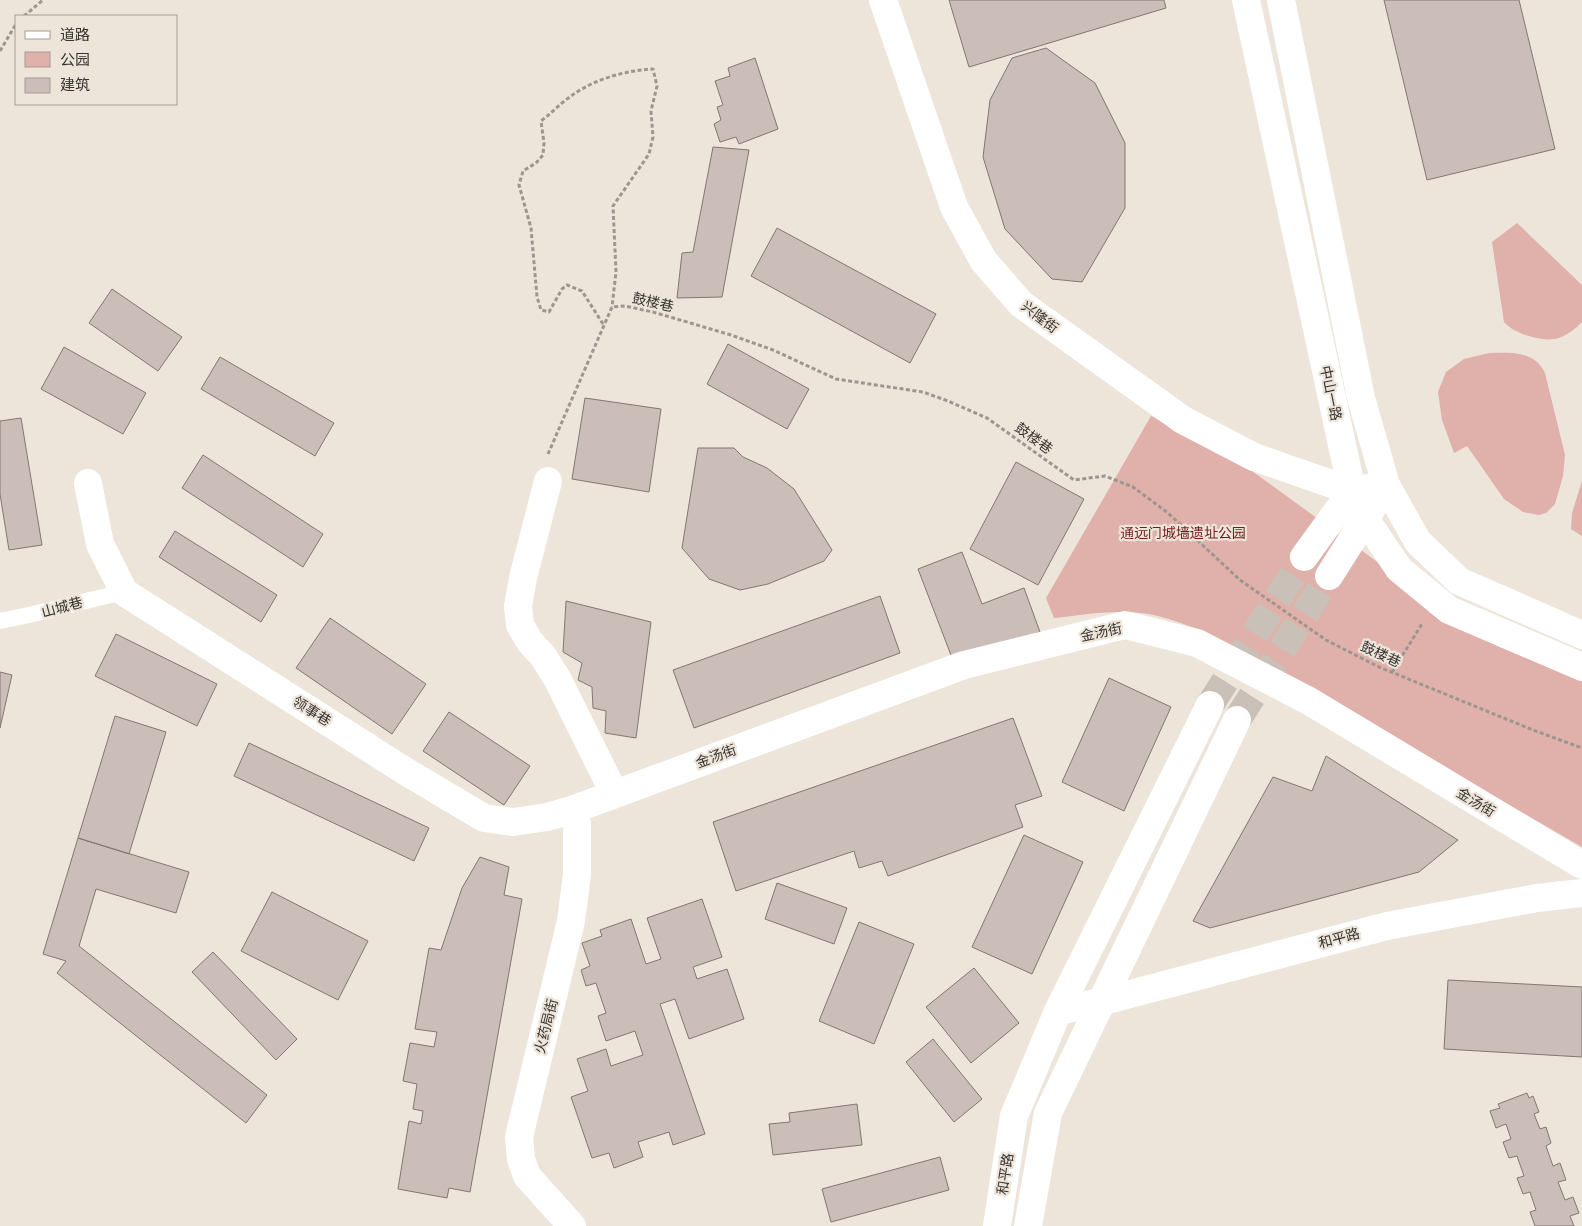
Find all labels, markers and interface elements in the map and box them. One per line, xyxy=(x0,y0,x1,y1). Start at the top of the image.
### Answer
legend xyxy=(15,15,178,105)
text: 道路 xyxy=(60,25,90,43)
text: 公园 xyxy=(60,50,90,68)
text: 建筑 xyxy=(60,75,90,93)
street label: 鼓楼巷 xyxy=(631,289,675,315)
street label: 兴隆街 xyxy=(1018,297,1062,336)
street label: 中山一路 xyxy=(1317,364,1346,422)
street label: 鼓楼巷 xyxy=(1012,418,1056,457)
park label: 通远门城墙遗址公园 xyxy=(1120,524,1246,541)
street label: 山城巷 xyxy=(39,593,84,620)
street label: 金汤街 xyxy=(1079,619,1123,644)
street label: 鼓楼巷 xyxy=(1359,637,1404,670)
street label: 领事巷 xyxy=(290,692,335,729)
street label: 金汤街 xyxy=(693,740,738,771)
street label: 金汤街 xyxy=(1454,783,1499,820)
street label: 和平路 xyxy=(1316,924,1361,951)
street label: 火药局街 xyxy=(530,997,561,1055)
street label: 和平路 xyxy=(993,1152,1016,1196)

